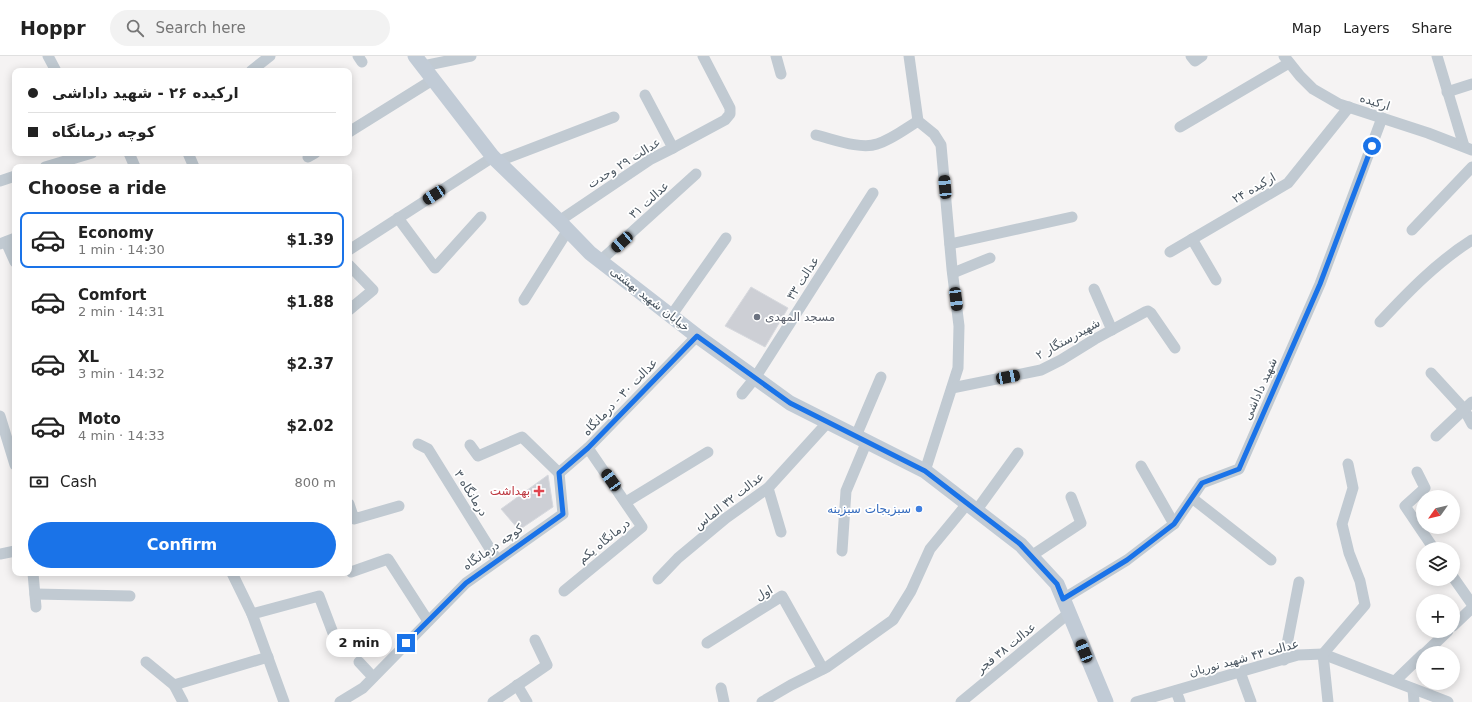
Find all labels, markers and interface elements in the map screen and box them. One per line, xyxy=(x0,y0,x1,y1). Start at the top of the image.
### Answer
search box xyxy=(110,10,390,46)
text: Hoppr xyxy=(20,17,86,39)
icon: search xyxy=(124,17,146,39)
text: Search here xyxy=(156,19,246,37)
text: Map xyxy=(1292,20,1321,36)
text: Layers xyxy=(1343,20,1390,36)
text: Share xyxy=(1412,20,1452,36)
text: ارکیده ۲۶ - شهید داداشی xyxy=(52,84,239,102)
street label: ارکیده xyxy=(1358,91,1392,114)
text: کوچه درمانگاه xyxy=(52,123,155,141)
street label: عدالت ۲۹ وحدت xyxy=(585,135,664,192)
route start xyxy=(1363,137,1381,155)
street label: ارکیده ۲۴ xyxy=(1230,170,1279,207)
car xyxy=(938,175,952,199)
text: Choose a ride xyxy=(28,177,167,198)
street label: عدالت ۳۱ xyxy=(626,178,672,222)
car xyxy=(421,183,447,207)
icon: car xyxy=(30,222,66,258)
text: Economy xyxy=(78,224,154,242)
car xyxy=(609,230,635,254)
text: $1.39 xyxy=(287,231,334,249)
text: 1 min · 14:30 xyxy=(78,242,165,257)
street label: عدالت ۳۳ xyxy=(784,254,822,302)
street label: خیابان شهید بهشتی xyxy=(608,264,692,334)
icon: car xyxy=(30,284,66,320)
text: Comfort xyxy=(78,286,146,304)
car xyxy=(949,286,963,312)
text: $1.88 xyxy=(287,293,334,311)
text: 2 min · 14:31 xyxy=(78,304,165,319)
place label: مسجد المهدی xyxy=(765,310,835,324)
marker: مسجد المهدی xyxy=(752,312,762,322)
street label: شهیدرستگار ۲ xyxy=(1033,316,1103,363)
icon: car xyxy=(30,346,66,382)
text: XL xyxy=(78,348,99,366)
text: $2.37 xyxy=(287,355,334,373)
street label: عدالت ۳۰ - درمانگاه xyxy=(580,355,661,439)
street label: شهید داداشی xyxy=(1240,356,1280,422)
text: 3 min · 14:32 xyxy=(78,366,165,381)
car xyxy=(995,369,1021,385)
icon: car xyxy=(30,408,66,444)
text: Moto xyxy=(78,410,121,428)
text: $2.02 xyxy=(287,417,334,435)
text: 4 min · 14:33 xyxy=(78,428,165,443)
street label: درمانگاه ۳ xyxy=(451,467,491,519)
car xyxy=(599,467,623,493)
street label: عدالت ۳۲ الماس xyxy=(691,469,767,533)
icon: cash xyxy=(28,471,50,493)
text: Cash xyxy=(60,473,97,491)
text: 800 m xyxy=(294,475,336,490)
place label: بهداشت xyxy=(490,484,530,498)
marker: بهداشت xyxy=(533,485,545,497)
north arrow xyxy=(1416,490,1460,534)
map controls xyxy=(1416,490,1460,690)
place label: سبزیجات سبزینه xyxy=(827,502,911,517)
marker: سبزیجات سبزینه xyxy=(914,504,924,514)
street label: درمانگاه یکم xyxy=(575,516,633,567)
street label: کوچه درمانگاه xyxy=(460,521,527,574)
button: Confirm xyxy=(28,522,336,568)
button: layers xyxy=(1416,542,1460,586)
street label: اول xyxy=(753,582,776,604)
button: + xyxy=(1416,594,1460,638)
street label: عدالت ۳۸ فجر xyxy=(973,620,1039,678)
callout: 2 min xyxy=(326,629,392,657)
route end xyxy=(397,634,415,652)
text: 2 min xyxy=(339,635,379,650)
street label: عدالت ۴۳ شهید نوریان xyxy=(1188,637,1301,680)
car xyxy=(1074,638,1094,664)
button: − xyxy=(1416,646,1460,690)

